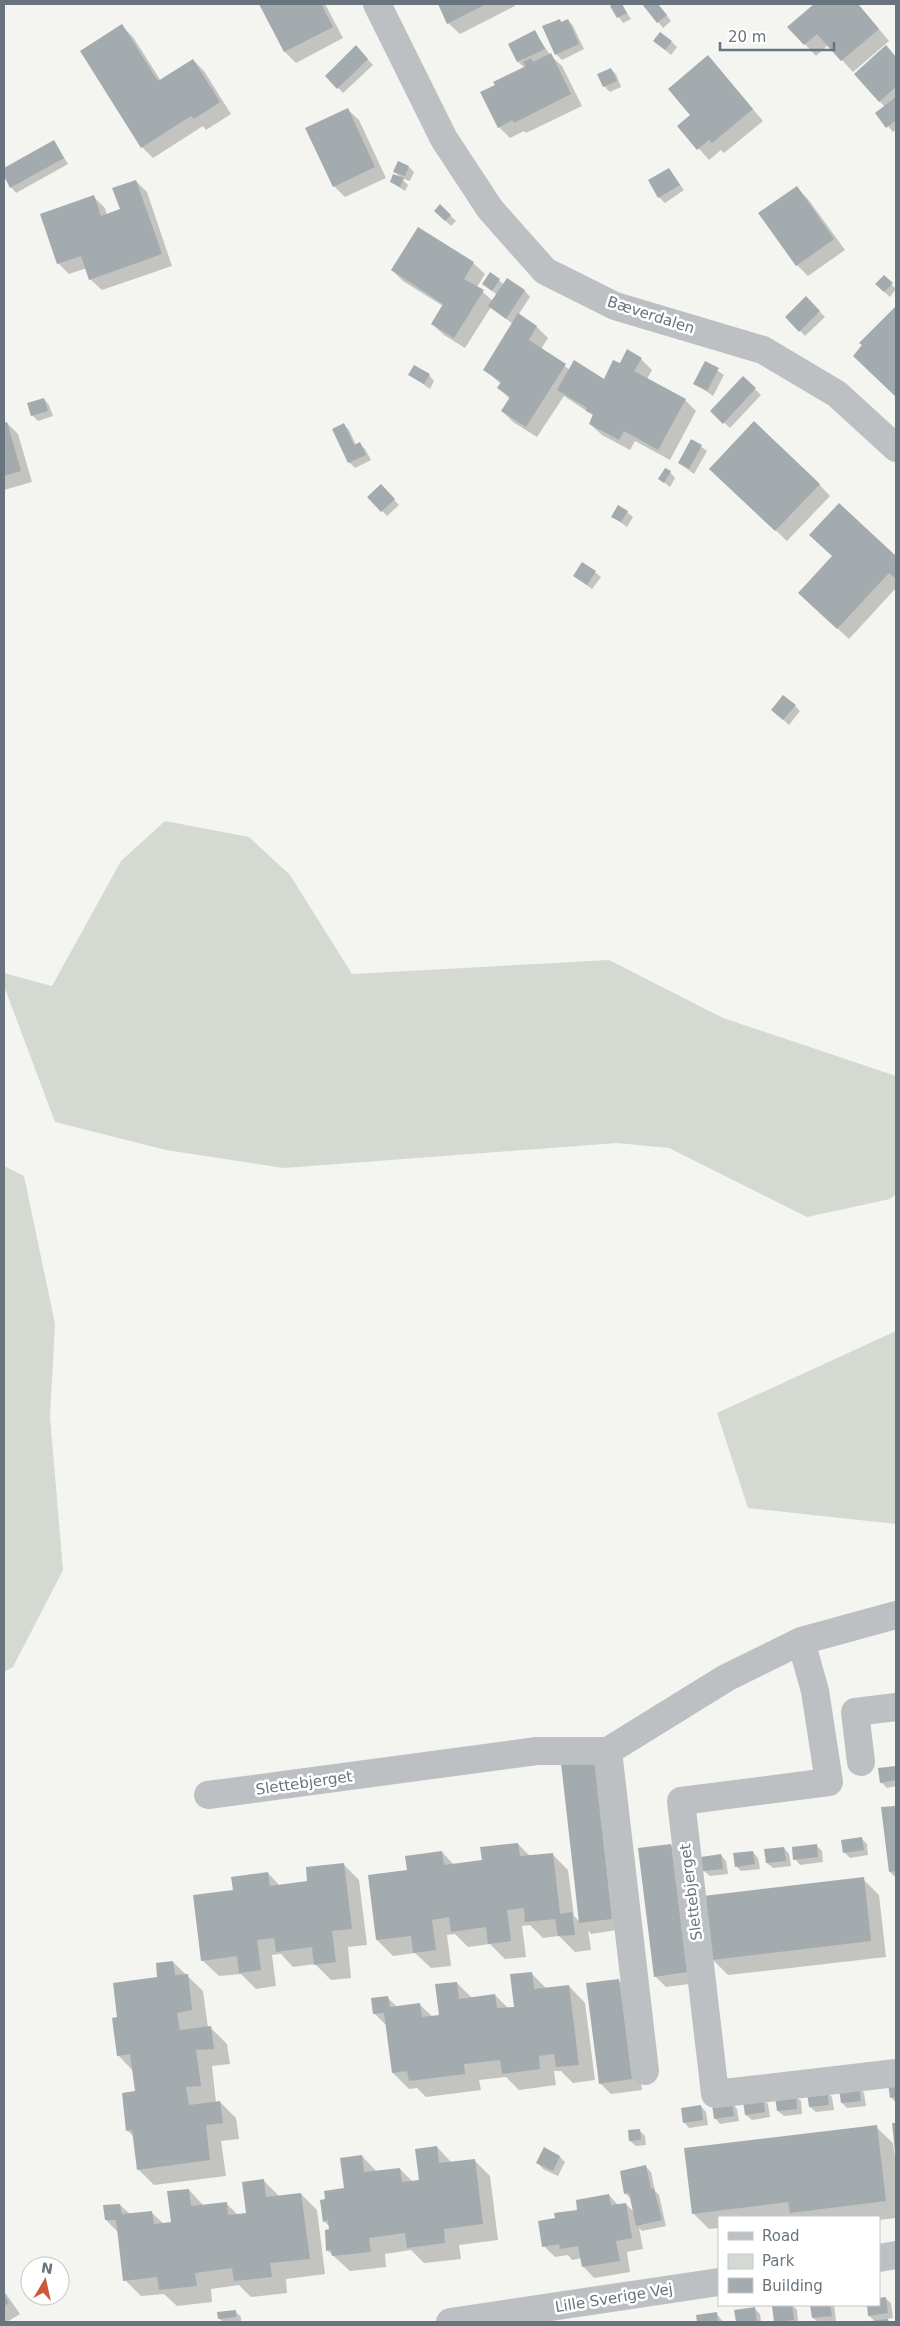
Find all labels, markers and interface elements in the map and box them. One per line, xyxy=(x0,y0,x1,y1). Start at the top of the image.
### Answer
scale bar xyxy=(720,20,834,52)
text: 20 m xyxy=(728,28,766,46)
street label: Bæverdalen xyxy=(605,292,697,338)
street label: Slettebjerget xyxy=(255,1767,354,1799)
street label: Slettebjerget xyxy=(676,1842,706,1941)
legend xyxy=(718,2216,880,2306)
text: Road xyxy=(762,2227,800,2245)
text: Park xyxy=(762,2252,795,2270)
north arrow xyxy=(20,2256,70,2306)
text: N xyxy=(40,2259,54,2277)
text: Building xyxy=(762,2277,823,2295)
street label: Lille Sverige Vej xyxy=(554,2280,674,2316)

